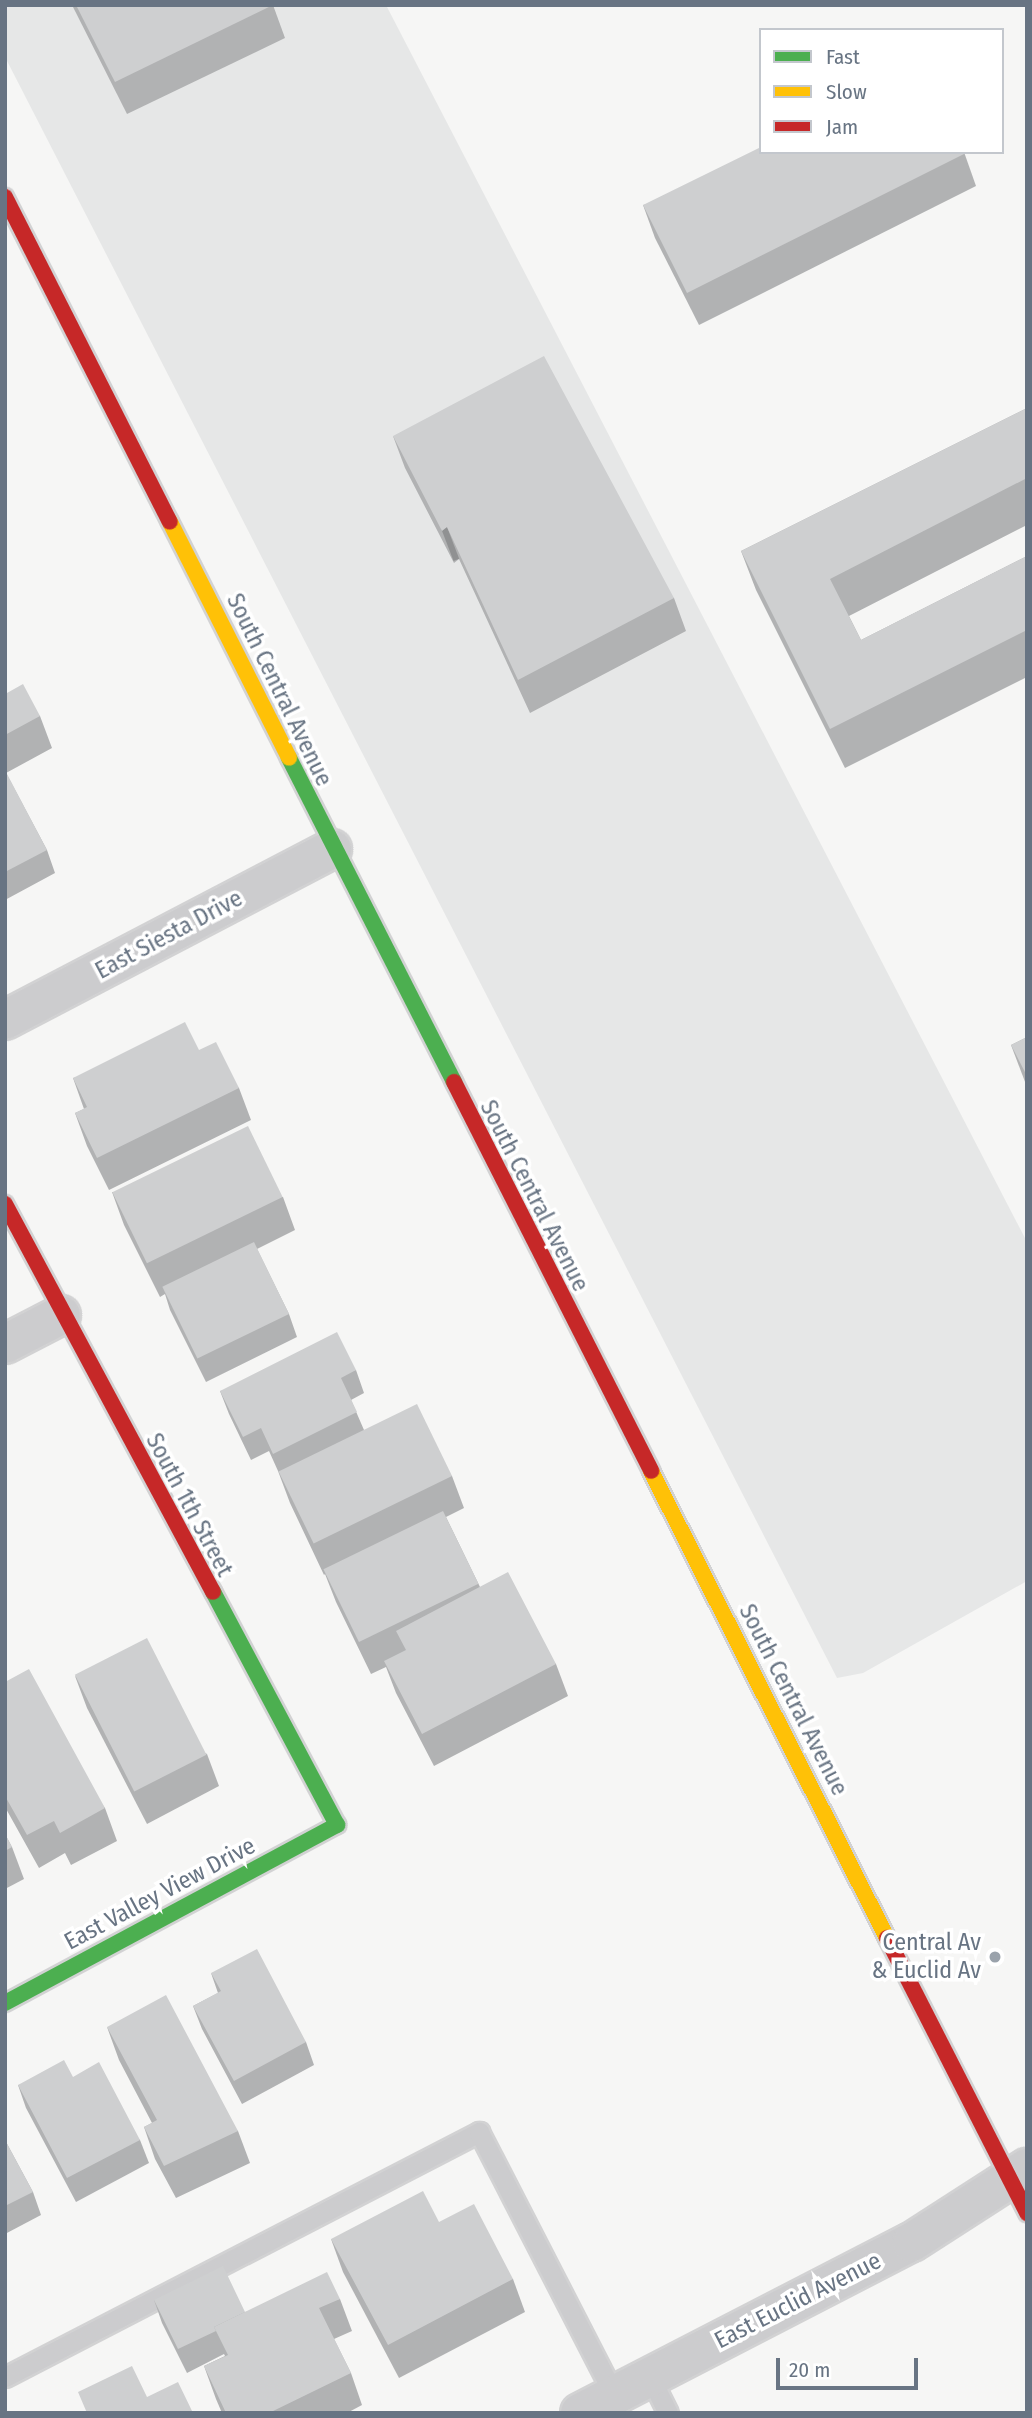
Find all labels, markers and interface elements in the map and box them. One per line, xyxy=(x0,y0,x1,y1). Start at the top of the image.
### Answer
legend xyxy=(759,28,1004,154)
text: Fast xyxy=(826,44,860,70)
text: Slow xyxy=(826,79,867,105)
text: Jam xyxy=(826,114,858,140)
street label: South Central Avenue xyxy=(220,589,338,791)
street label: East Siesta Drive xyxy=(91,884,247,986)
street label: South Central Avenue xyxy=(473,1096,595,1296)
street label: South 1th Street xyxy=(139,1429,239,1581)
street label: South Central Avenue xyxy=(732,1600,854,1800)
street label: East Valley View Drive xyxy=(60,1832,260,1956)
place label: Central Av & Euclid Av xyxy=(871,1929,981,1985)
marker: Central Av & Euclid Av xyxy=(987,1949,1003,1965)
street label: East Euclid Avenue xyxy=(710,2247,886,2355)
scale bar xyxy=(780,2344,922,2388)
text: 20 m xyxy=(789,2357,830,2383)

